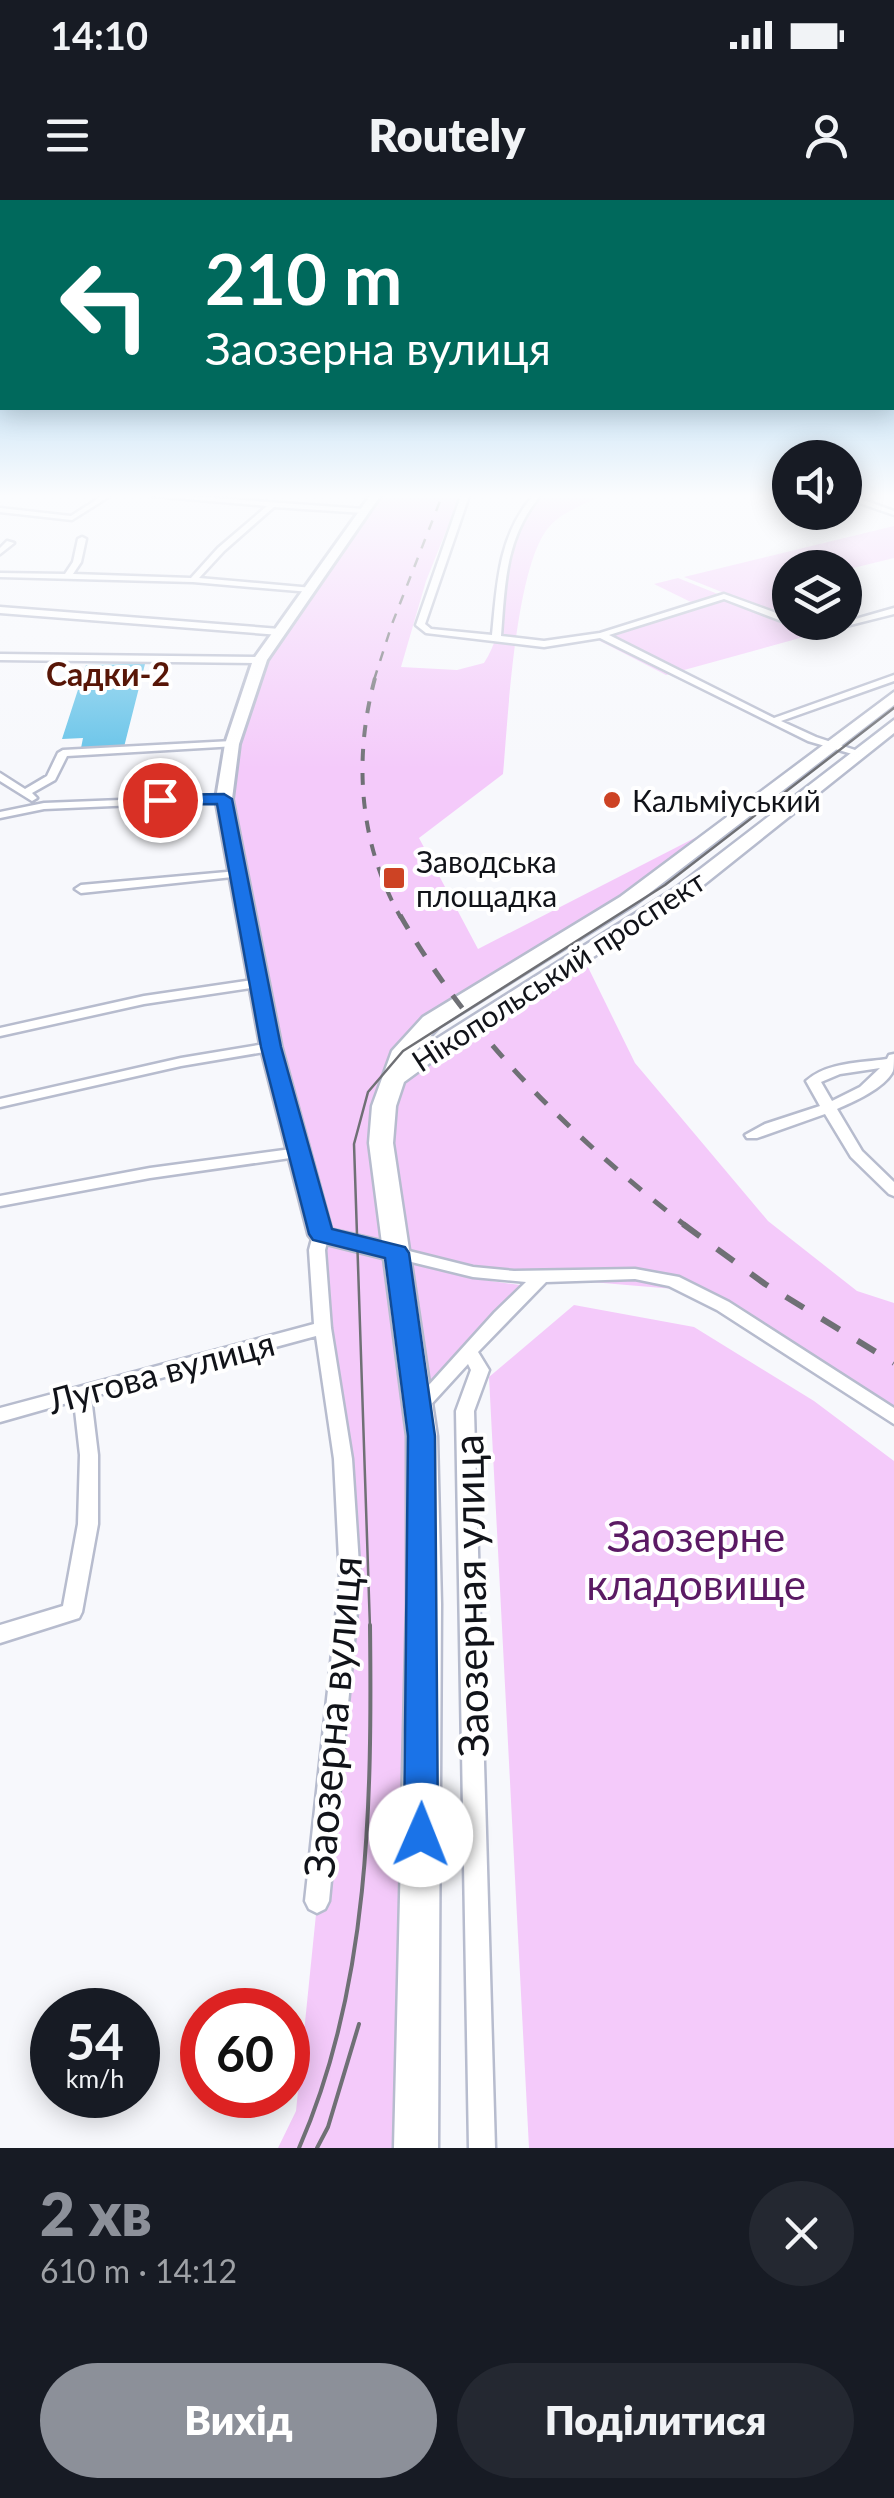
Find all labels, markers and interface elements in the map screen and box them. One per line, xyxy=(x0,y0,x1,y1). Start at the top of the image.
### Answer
text: 14:10 xyxy=(50,12,148,58)
icon: menu xyxy=(40,108,95,163)
text: Routely xyxy=(368,108,526,162)
icon: person xyxy=(799,108,854,163)
text: 210 m xyxy=(205,236,402,320)
icon: left xyxy=(40,240,170,370)
text: Заозерна вулиця xyxy=(205,321,551,375)
map controls xyxy=(772,440,862,640)
button: sound xyxy=(772,440,862,530)
button: layers xyxy=(772,550,862,640)
district label: Садки-2 xyxy=(46,654,170,693)
pin xyxy=(118,758,203,843)
icon: arrive xyxy=(133,773,188,828)
place label: Кальміуський xyxy=(632,782,821,818)
marker: Кальміуський xyxy=(601,789,623,811)
place label: Заводська площадка xyxy=(416,843,557,913)
street label: Нікопольський проспект xyxy=(405,862,711,1078)
marker: Заводська площадка xyxy=(381,865,407,891)
street label: Лугова вулиця xyxy=(42,1321,279,1422)
street label: Заозерная улица xyxy=(442,1434,498,1758)
park label: Заозерне кладовище xyxy=(586,1511,806,1609)
street label: Заозерна вулиця xyxy=(293,1554,371,1880)
position arrow xyxy=(369,1783,473,1887)
speed limit sign: 60 xyxy=(180,1988,310,2118)
text: 54 xyxy=(66,2011,124,2071)
text: km/h xyxy=(66,2063,124,2093)
text: 2 хв xyxy=(40,2177,152,2249)
button: close xyxy=(749,2181,854,2286)
text: 610 m · 14:12 xyxy=(40,2251,237,2290)
button: Вихід xyxy=(40,2363,437,2478)
button: Поділитися xyxy=(457,2363,854,2478)

